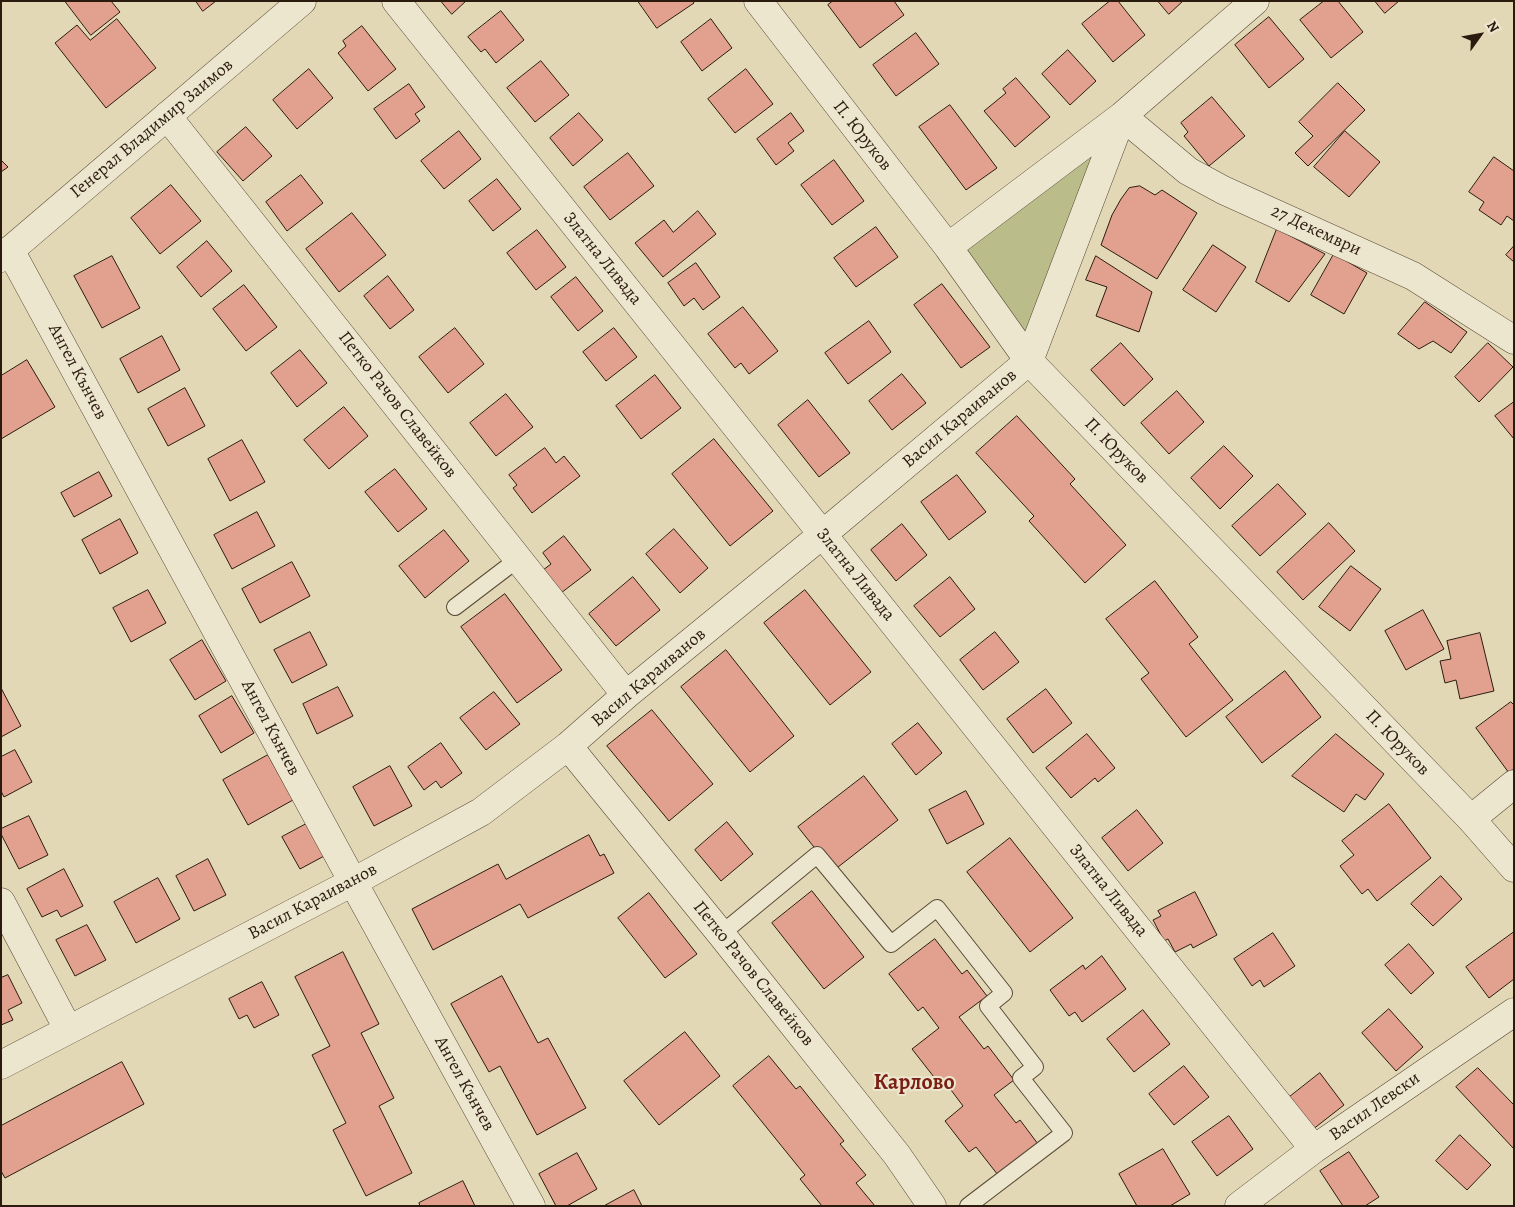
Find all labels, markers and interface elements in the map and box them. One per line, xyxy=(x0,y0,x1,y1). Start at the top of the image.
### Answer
north arrow xyxy=(1455,10,1505,60)
text: N xyxy=(1482,17,1504,36)
street label: Генерал Владимир Заимов xyxy=(66,55,238,203)
street label: П. Юруков xyxy=(828,97,896,175)
street label: 27 Декември xyxy=(1267,201,1365,261)
street label: Златна Ливада xyxy=(558,208,646,310)
street label: Ангел Кънчев xyxy=(43,321,111,423)
street label: Петко Рачов Славейков xyxy=(333,327,461,483)
street label: Васил Караиванов xyxy=(898,365,1022,473)
street label: П. Юруков xyxy=(1079,414,1153,488)
street label: Златна Ливада xyxy=(811,524,899,626)
street label: Васил Караиванов xyxy=(587,624,711,732)
street label: Ангел Кънчев xyxy=(236,677,304,779)
street label: П. Юруков xyxy=(1360,706,1434,780)
street label: Златна Ливада xyxy=(1064,840,1152,942)
street label: Васил Караиванов xyxy=(245,859,381,945)
street label: Петко Рачов Славейков xyxy=(688,897,818,1051)
street label: Ангел Кънчев xyxy=(429,1033,499,1135)
street label: Васил Левски xyxy=(1326,1068,1424,1146)
district label: Карлово xyxy=(874,1071,954,1097)

